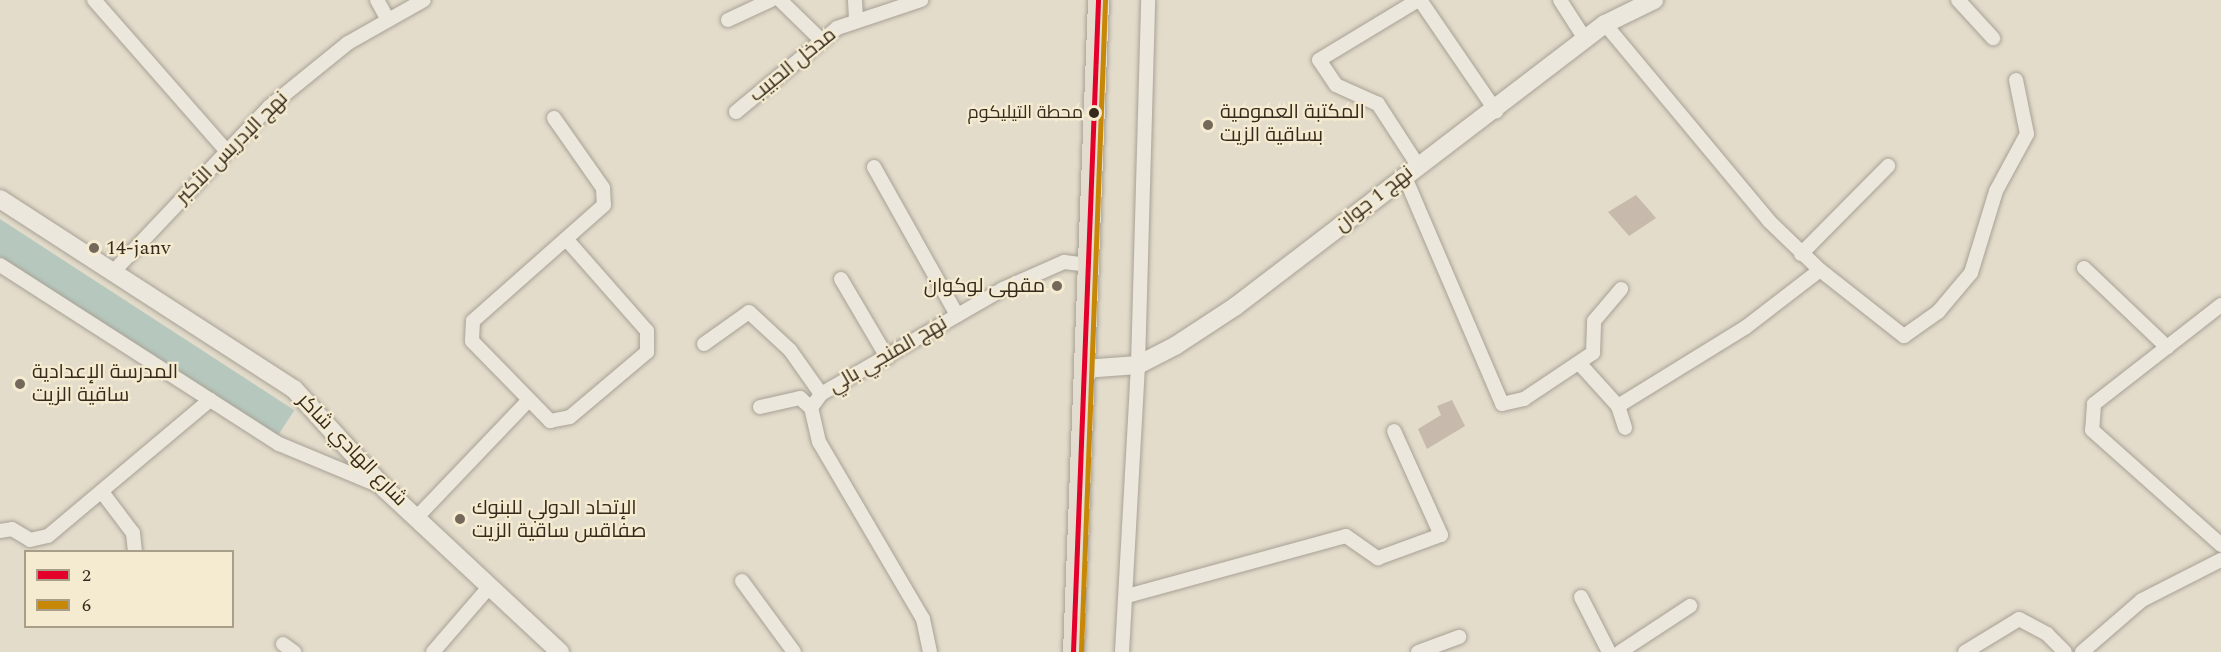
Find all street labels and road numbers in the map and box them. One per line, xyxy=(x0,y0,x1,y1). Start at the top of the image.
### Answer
street label: مدخل الحبيب xyxy=(745,23,841,107)
street label: نهج الإدريس الأكبر xyxy=(171,87,293,209)
street label: نهج 1 جوان xyxy=(1330,161,1418,237)
street label: نهج المنجي بالي xyxy=(825,311,951,399)
street label: شارع الهادي شاكر xyxy=(292,389,412,511)

